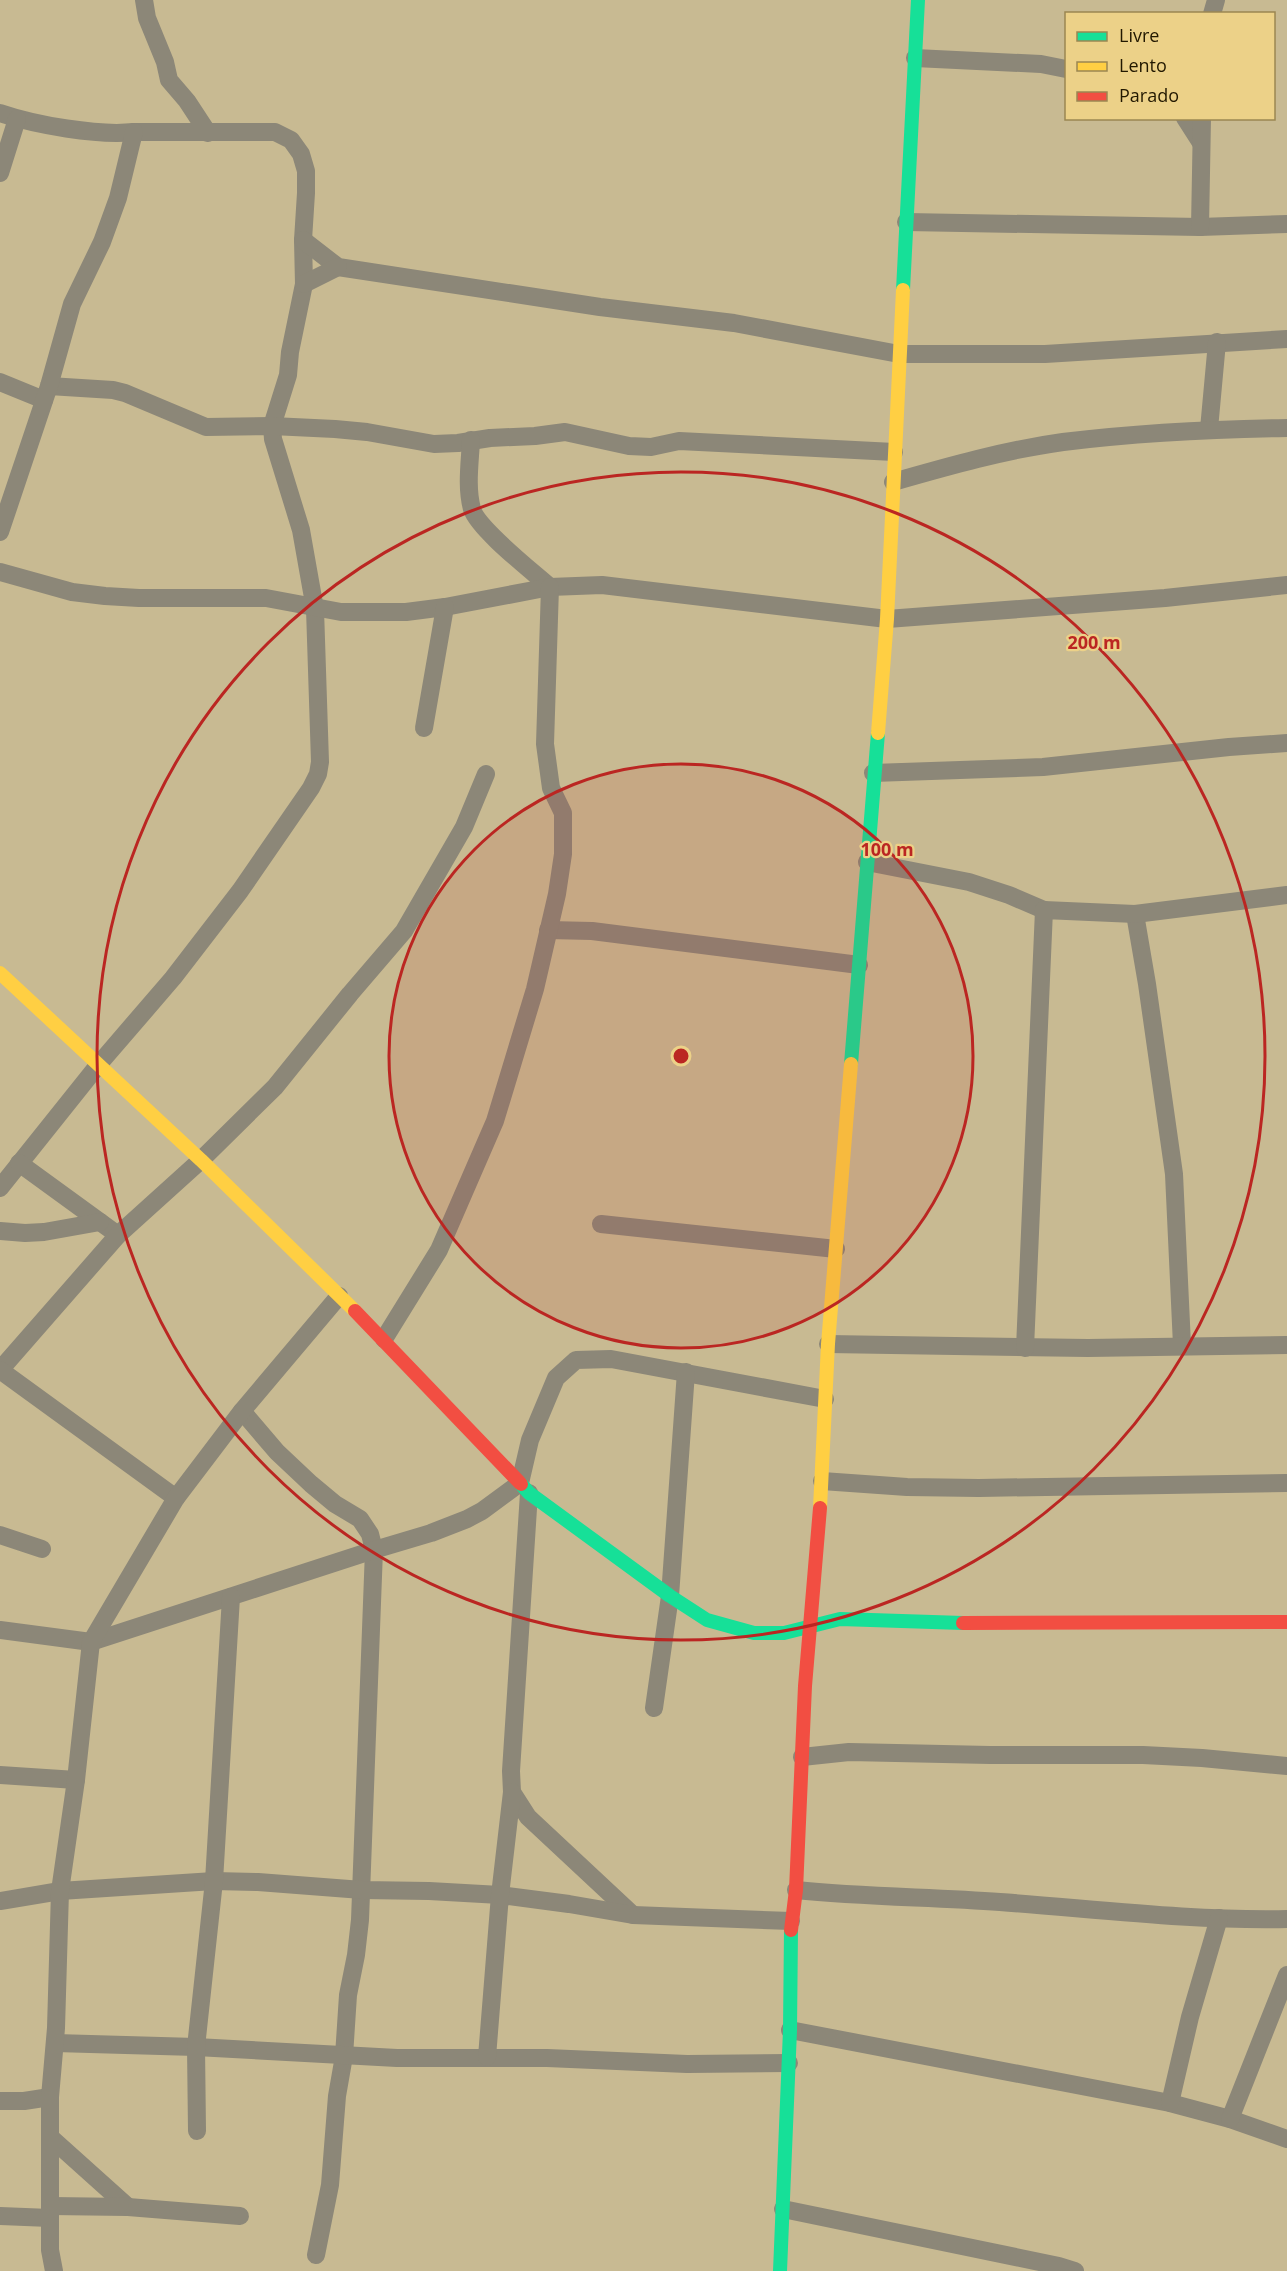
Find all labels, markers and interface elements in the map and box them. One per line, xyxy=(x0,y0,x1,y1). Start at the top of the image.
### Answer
legend xyxy=(1065,12,1275,120)
text: Livre xyxy=(1119,23,1159,47)
text: Lento xyxy=(1119,53,1167,77)
text: Parado xyxy=(1119,83,1179,107)
text: 200 m xyxy=(1067,630,1121,654)
text: 100 m xyxy=(860,837,914,861)
centre of rings xyxy=(671,1046,691,1066)

